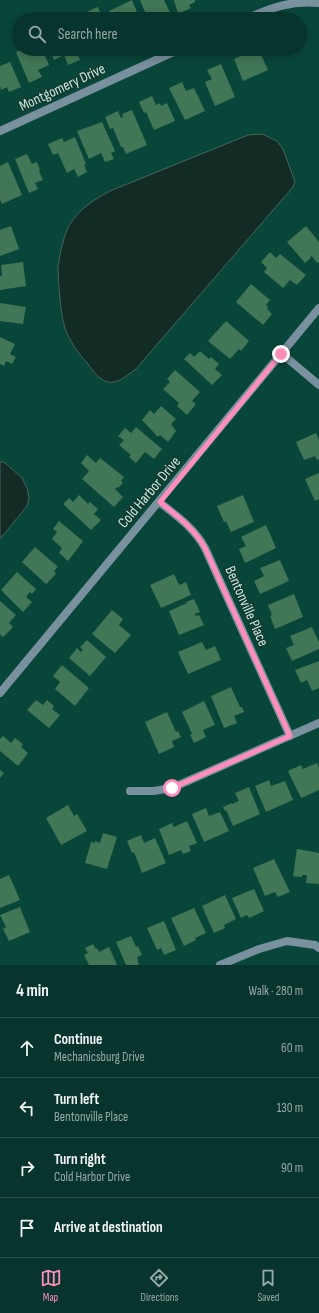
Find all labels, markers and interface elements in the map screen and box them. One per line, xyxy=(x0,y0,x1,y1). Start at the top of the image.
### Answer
search box xyxy=(12,12,307,56)
icon: search xyxy=(26,23,48,45)
text: Search here xyxy=(58,25,118,44)
street label: Montgomery Drive xyxy=(16,59,108,116)
route end xyxy=(272,345,290,363)
street label: Cold Harbor Drive xyxy=(114,453,185,532)
street label: Bentonville Place xyxy=(220,563,273,649)
route start xyxy=(163,779,181,797)
text: 4 min xyxy=(16,981,49,1001)
text: Walk · 280 m xyxy=(249,983,303,999)
text: Continue xyxy=(54,1030,103,1049)
icon: ahead xyxy=(16,1037,38,1059)
text: 60 m xyxy=(281,1040,303,1056)
text: Mechanicsburg Drive xyxy=(54,1049,145,1065)
text: Turn left xyxy=(54,1090,99,1109)
icon: left xyxy=(16,1097,38,1119)
text: 130 m xyxy=(277,1100,303,1116)
text: Bentonville Place xyxy=(54,1109,128,1125)
text: Turn right xyxy=(54,1150,106,1169)
icon: right xyxy=(16,1157,38,1179)
text: 90 m xyxy=(281,1160,303,1176)
text: Cold Harbor Drive xyxy=(54,1169,130,1185)
icon: arrive xyxy=(16,1217,38,1239)
text: Arrive at destination xyxy=(54,1218,163,1237)
tab: Map xyxy=(40,1267,62,1304)
tab: Directions xyxy=(141,1267,178,1304)
tab: Saved xyxy=(257,1267,279,1304)

